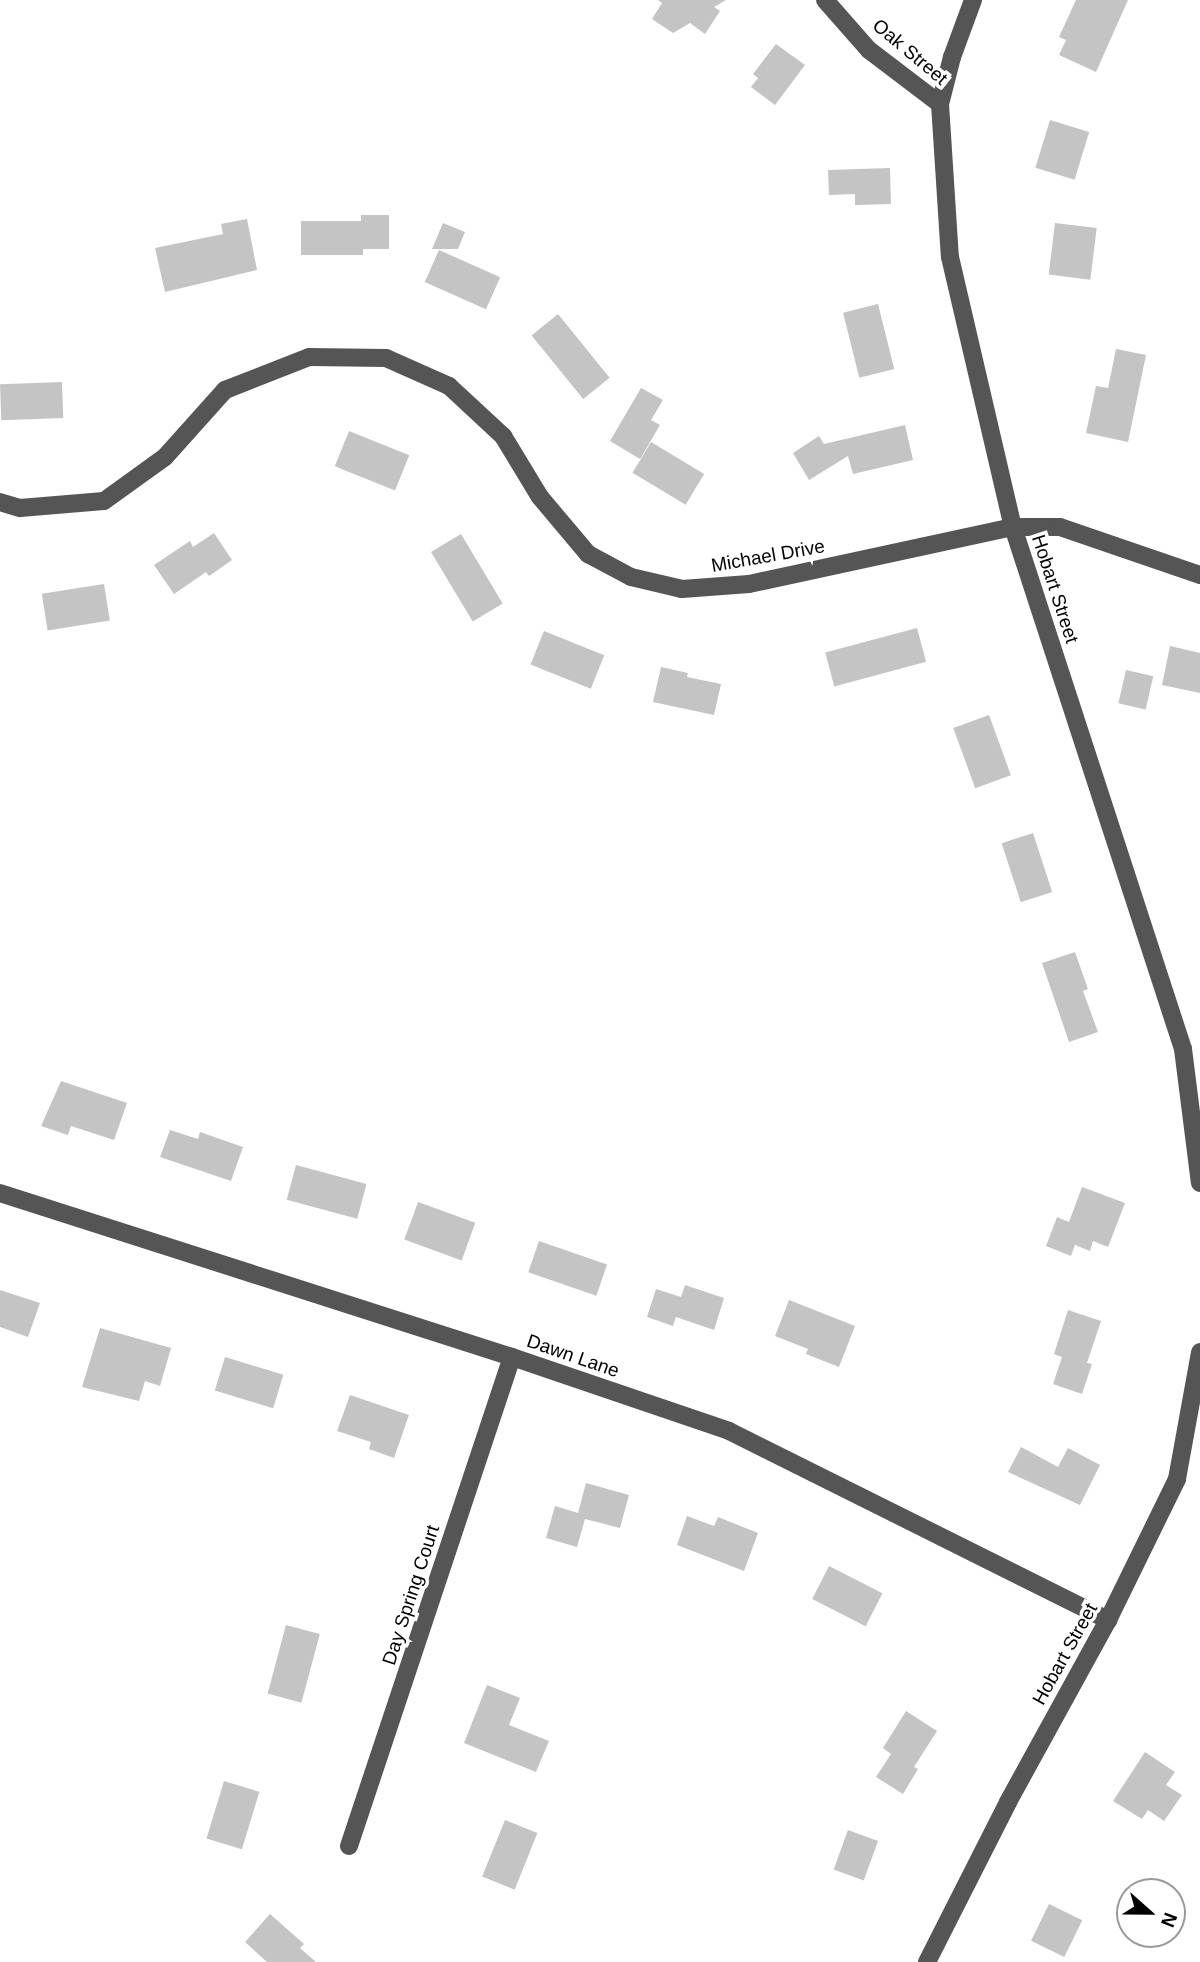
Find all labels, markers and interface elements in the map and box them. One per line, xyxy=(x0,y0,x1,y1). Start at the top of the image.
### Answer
street label: Oak Street xyxy=(868,14,952,90)
street label: Hobart Street xyxy=(1027,532,1083,646)
street label: Michael Drive xyxy=(709,535,827,577)
street label: Dawn Lane xyxy=(524,1330,622,1382)
street label: Day Spring Court xyxy=(378,1522,444,1668)
street label: Hobart Street xyxy=(1028,1599,1102,1709)
north arrow xyxy=(1116,1878,1186,1948)
text: N xyxy=(1157,1910,1181,1930)

